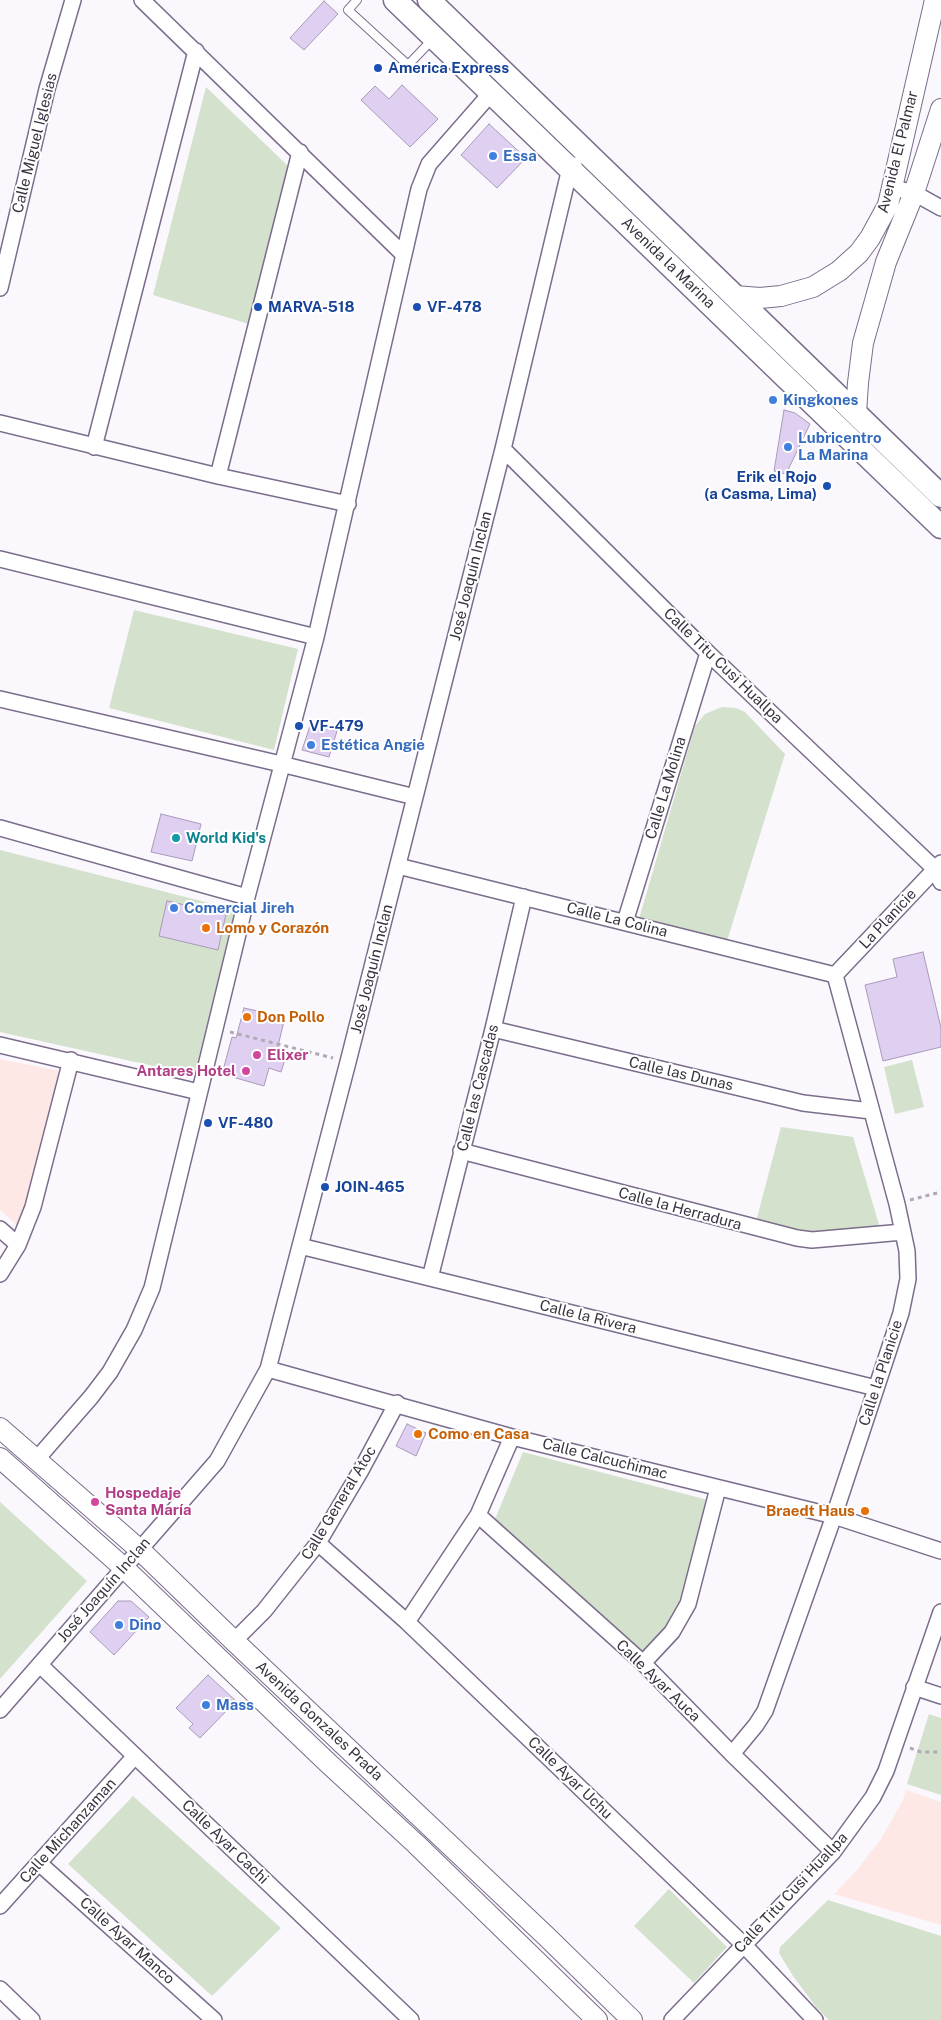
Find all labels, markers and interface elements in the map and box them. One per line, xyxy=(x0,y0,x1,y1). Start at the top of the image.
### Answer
place label: America Express xyxy=(388,59,509,77)
marker: America Express xyxy=(372,62,384,74)
street label: Calle Miguel Iglesias xyxy=(9,71,61,215)
street label: Avenida El Palmar xyxy=(874,89,922,215)
place label: Essa xyxy=(503,147,537,165)
marker: Essa xyxy=(487,150,499,162)
street label: Avenida la Marina xyxy=(617,214,719,312)
place label: MARVA-518 xyxy=(268,298,354,316)
place label: VF-478 xyxy=(427,298,482,316)
marker: MARVA-518 xyxy=(252,301,264,313)
marker: VF-478 xyxy=(411,301,423,313)
place label: Kingkones xyxy=(783,391,858,409)
marker: Kingkones xyxy=(767,394,779,406)
place label: Lubricentro La Marina xyxy=(798,429,882,464)
marker: Lubricentro La Marina xyxy=(782,441,794,453)
place label: Erik el Rojo (a Casma, Lima) xyxy=(704,468,817,503)
marker: Erik el Rojo (a Casma, Lima) xyxy=(821,480,833,492)
street label: José Joaquín Inclan xyxy=(446,509,496,643)
street label: Calle Titu Cusi Huallpa xyxy=(660,605,786,727)
place label: VF-479 xyxy=(309,717,364,735)
marker: VF-479 xyxy=(293,720,305,732)
street label: Calle La Molina xyxy=(642,735,690,841)
place label: Estética Angie xyxy=(321,736,425,754)
marker: Estética Angie xyxy=(305,739,317,751)
place label: World Kid's xyxy=(186,829,266,847)
marker: World Kid's xyxy=(170,832,182,844)
street label: La Planicie xyxy=(856,885,920,953)
place label: Comercial Jireh xyxy=(184,899,294,917)
street label: Calle La Colina xyxy=(565,899,669,941)
marker: Comercial Jireh xyxy=(168,902,180,914)
street label: José Joaquín Inclan xyxy=(347,902,397,1036)
place label: Lomo y Corazón xyxy=(216,919,329,937)
marker: Lomo y Corazón xyxy=(200,922,212,934)
place label: Don Pollo xyxy=(257,1008,325,1026)
marker: Don Pollo xyxy=(241,1011,253,1023)
street label: Calle las Cascadas xyxy=(454,1023,502,1153)
place label: Elixer xyxy=(267,1046,309,1064)
marker: Elixer xyxy=(251,1049,263,1061)
street label: Calle las Dunas xyxy=(627,1053,735,1095)
place label: Antares Hotel xyxy=(136,1062,236,1080)
marker: Antares Hotel xyxy=(240,1065,252,1077)
place label: VF-480 xyxy=(218,1114,273,1132)
marker: VF-480 xyxy=(202,1117,214,1129)
place label: JOIN-465 xyxy=(335,1178,405,1196)
marker: JOIN-465 xyxy=(319,1181,331,1193)
street label: Calle la Herradura xyxy=(616,1184,744,1234)
street label: Calle la Rivera xyxy=(538,1296,638,1338)
street label: Calle la Planicie xyxy=(855,1318,907,1428)
place label: Como en Casa xyxy=(428,1425,529,1443)
marker: Como en Casa xyxy=(412,1428,424,1440)
street label: Calle Calcuchimac xyxy=(540,1435,670,1483)
street label: Calle General Atoc xyxy=(298,1443,380,1563)
place label: Hospedaje Santa María xyxy=(105,1484,191,1519)
marker: Hospedaje Santa María xyxy=(89,1496,101,1508)
place label: Braedt Haus xyxy=(766,1502,855,1520)
marker: Braedt Haus xyxy=(859,1505,871,1517)
street label: José Joaquín Inclan xyxy=(54,1534,154,1646)
place label: Dino xyxy=(129,1616,161,1634)
marker: Dino xyxy=(113,1619,125,1631)
street label: Calle Ayar Auca xyxy=(612,1636,704,1726)
street label: Avenida Gonzales Prada xyxy=(252,1657,386,1785)
place label: Mass xyxy=(216,1696,254,1714)
marker: Mass xyxy=(200,1699,212,1711)
street label: Calle Ayar Uchu xyxy=(524,1733,616,1823)
street label: Calle Michanzaman xyxy=(16,1775,120,1887)
street label: Calle Ayar Cachi xyxy=(178,1796,272,1888)
street label: Calle Titu Cusi Huallpa xyxy=(730,1829,852,1957)
street label: Calle Ayar Manco xyxy=(76,1894,178,1988)

